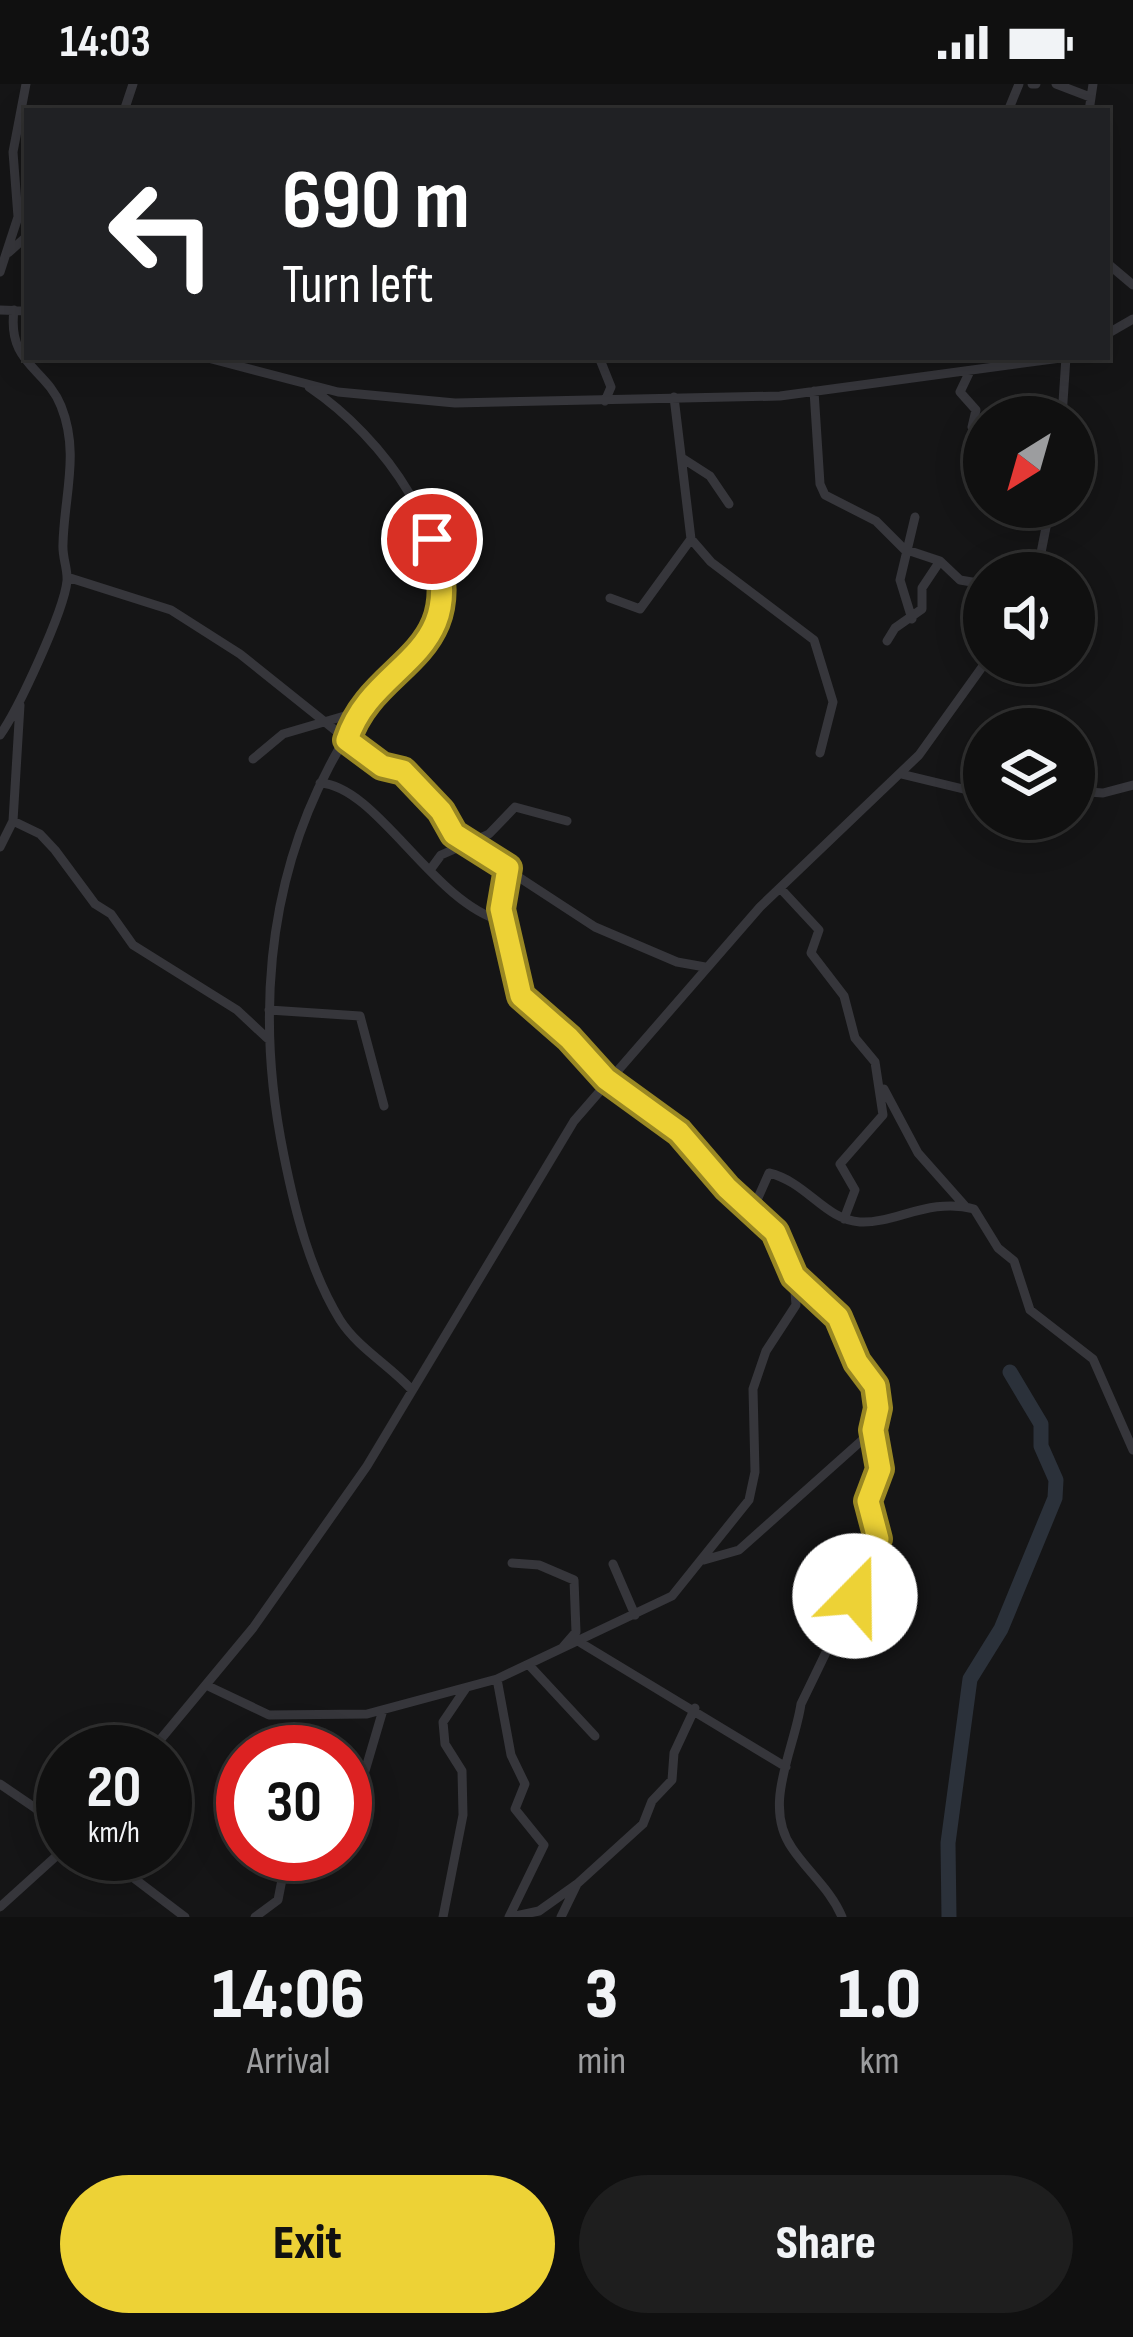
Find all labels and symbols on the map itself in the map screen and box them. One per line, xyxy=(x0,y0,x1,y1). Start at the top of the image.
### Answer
north arrow xyxy=(963,396,1095,528)
pin xyxy=(381,488,483,590)
position arrow xyxy=(792,1533,918,1659)
speed limit sign: 30 xyxy=(216,1725,372,1881)

